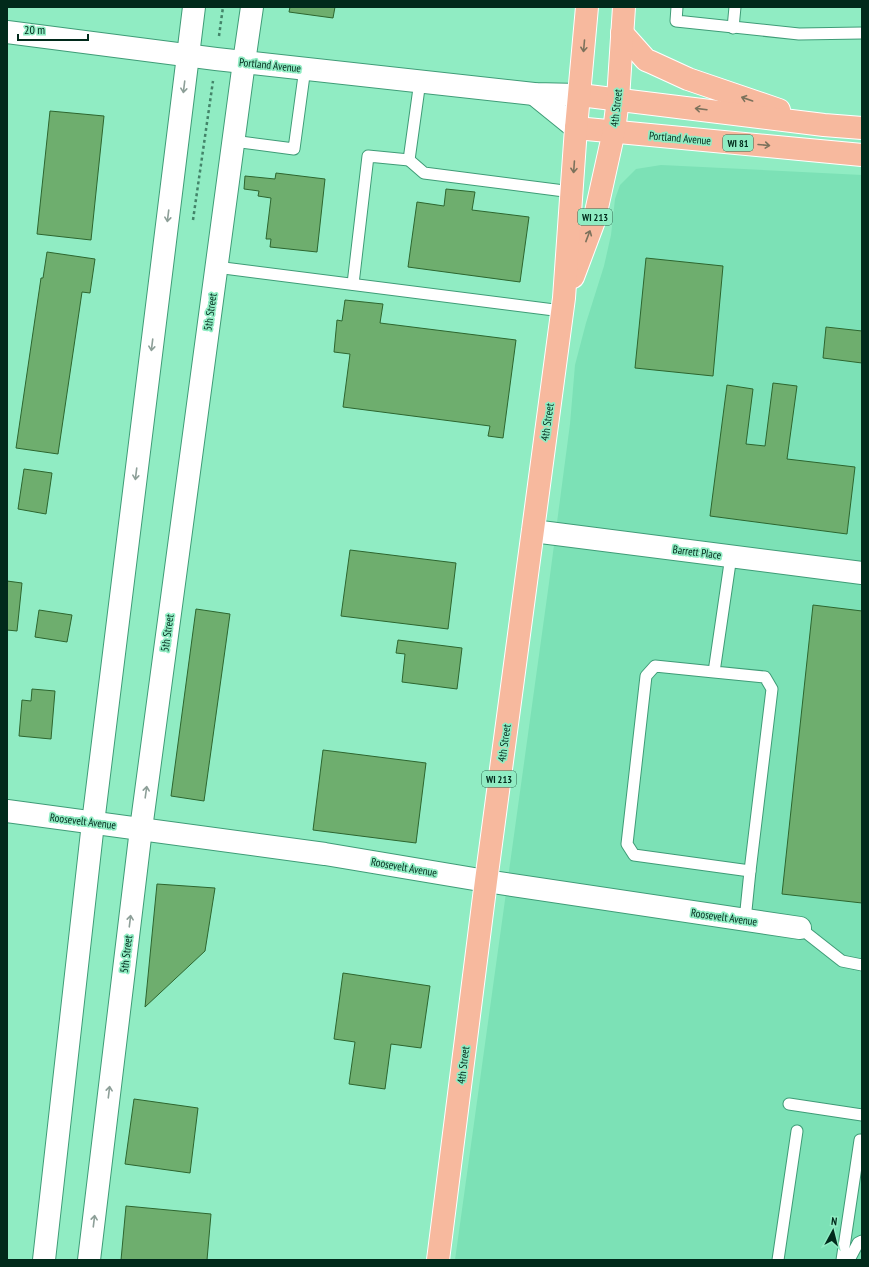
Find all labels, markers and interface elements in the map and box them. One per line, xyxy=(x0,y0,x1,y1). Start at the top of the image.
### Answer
scale bar xyxy=(18,16,88,42)
text: 20 m xyxy=(24,22,45,37)
one-way arrow xyxy=(581,39,588,52)
street label: Portland Avenue xyxy=(238,55,302,75)
one-way arrow xyxy=(180,80,188,93)
street label: 4th Street xyxy=(607,88,625,128)
one-way arrow xyxy=(740,95,753,102)
one-way arrow xyxy=(695,106,708,113)
street label: Portland Avenue xyxy=(648,128,712,148)
road number: WI 81 xyxy=(723,135,753,151)
one-way arrow xyxy=(757,142,770,149)
one-way arrow xyxy=(570,160,577,173)
one-way arrow xyxy=(164,209,172,222)
road number: WI 213 xyxy=(578,209,612,225)
one-way arrow xyxy=(585,230,593,242)
street label: 5th Street xyxy=(200,292,220,332)
one-way arrow xyxy=(148,338,156,351)
street label: 4th Street xyxy=(537,402,557,442)
one-way arrow xyxy=(132,467,140,480)
street label: Barrett Place xyxy=(672,542,722,562)
street label: 5th Street xyxy=(157,613,177,653)
street label: 4th Street xyxy=(494,723,514,763)
road number: WI 213 xyxy=(482,771,516,787)
one-way arrow xyxy=(142,786,150,799)
street label: Roosevelt Avenue xyxy=(49,810,117,832)
street label: Roosevelt Avenue xyxy=(370,854,438,880)
street label: Roosevelt Avenue xyxy=(690,905,758,929)
one-way arrow xyxy=(126,915,134,928)
street label: 5th Street xyxy=(117,934,135,974)
street label: 4th Street xyxy=(454,1045,472,1085)
one-way arrow xyxy=(106,1086,113,1099)
north arrow xyxy=(813,1211,853,1251)
text: N xyxy=(830,1214,838,1228)
one-way arrow xyxy=(90,1215,98,1228)

